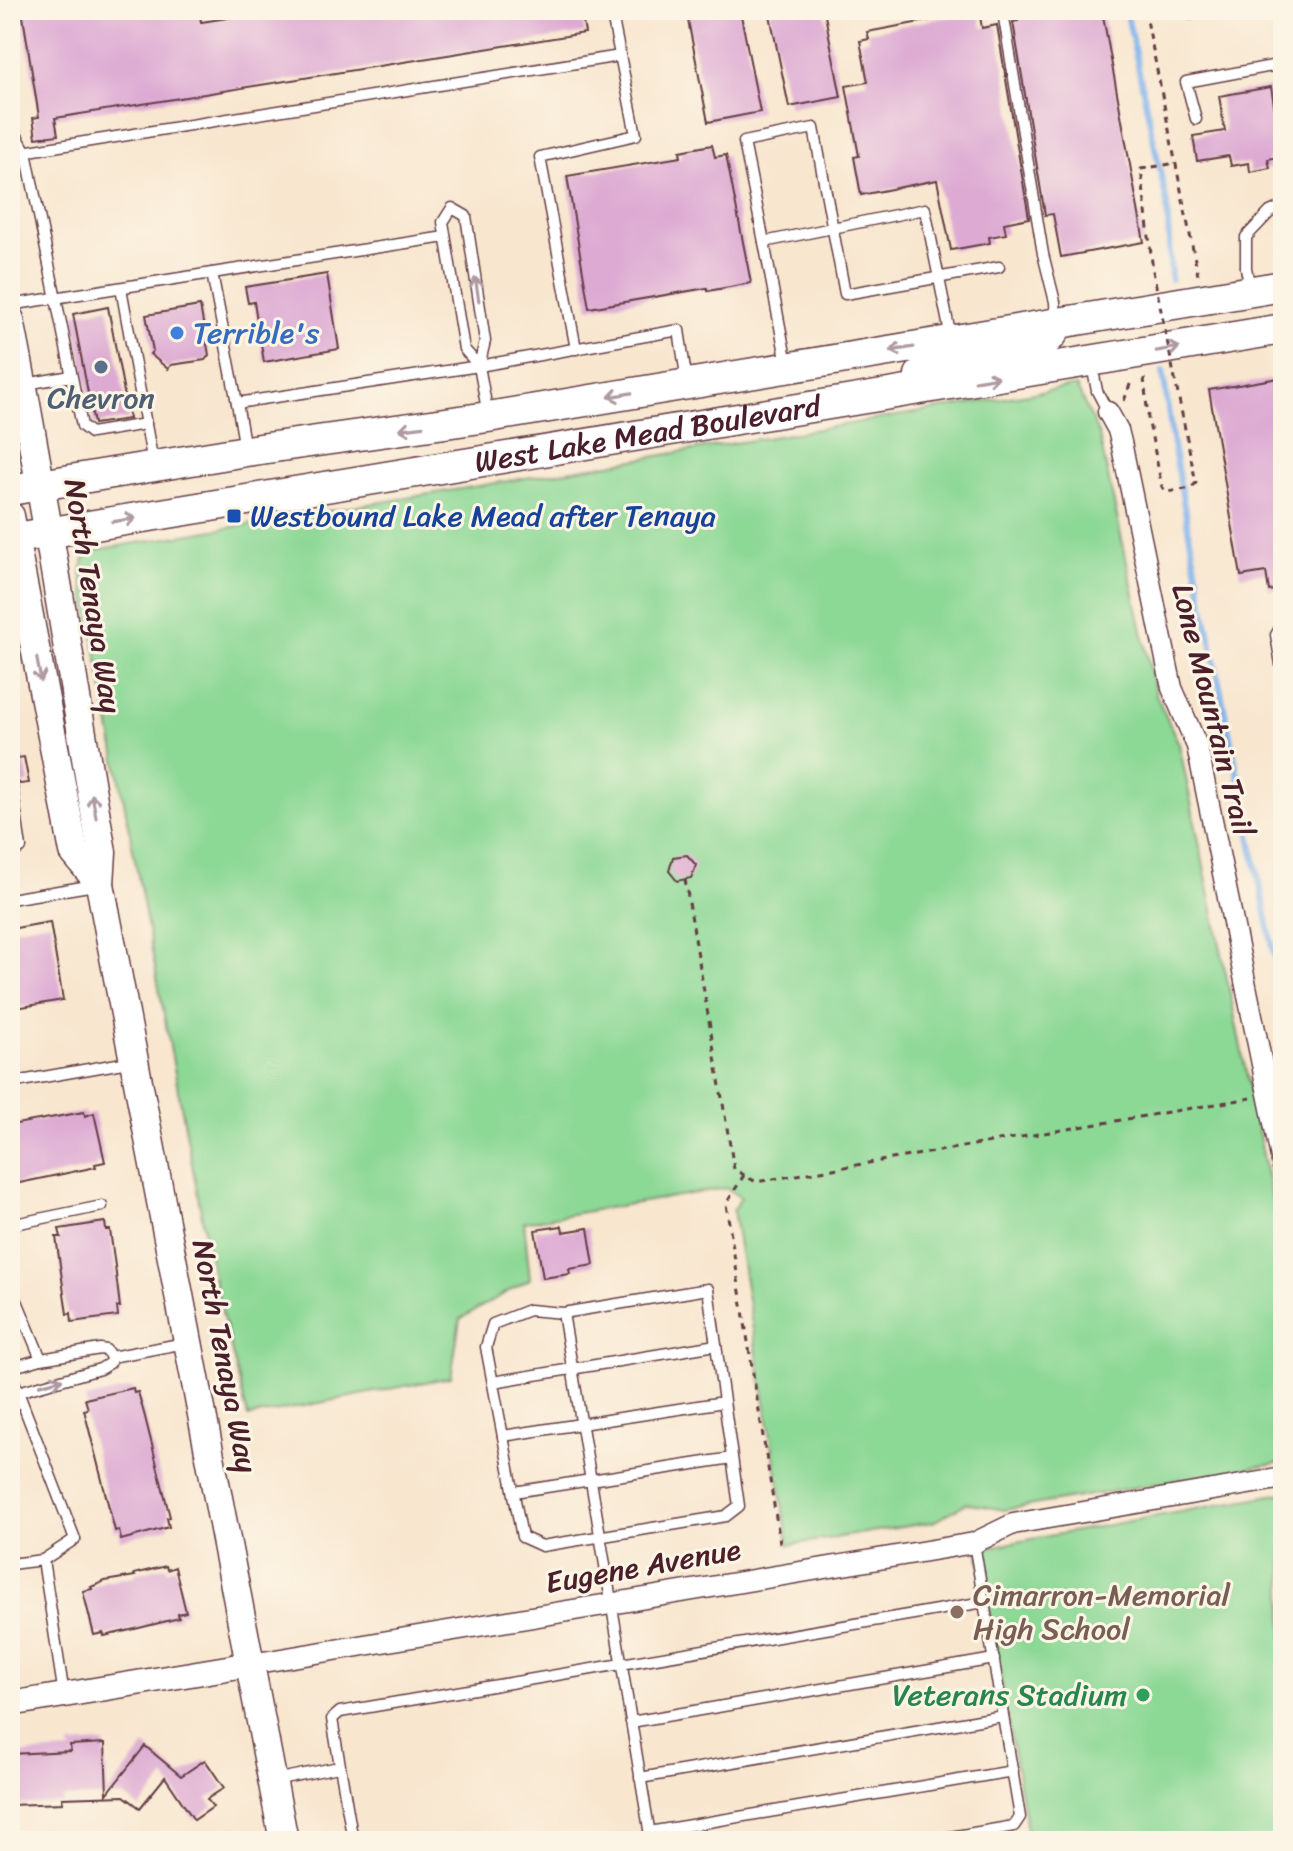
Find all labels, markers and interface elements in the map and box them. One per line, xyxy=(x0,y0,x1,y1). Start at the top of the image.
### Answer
one-way arrow xyxy=(469,277,484,302)
place label: Terrible's xyxy=(193,306,320,360)
marker: Terrible's xyxy=(168,324,186,342)
one-way arrow xyxy=(1155,340,1181,355)
one-way arrow xyxy=(890,342,915,357)
marker: Chevron xyxy=(92,358,110,376)
place label: Chevron xyxy=(47,371,155,425)
one-way arrow xyxy=(974,371,999,386)
street label: West Lake Mead Boulevard xyxy=(470,378,827,489)
one-way arrow xyxy=(608,388,634,403)
one-way arrow xyxy=(399,421,424,436)
street label: North Tenaya Way xyxy=(48,475,138,718)
place label: Westbound Lake Mead after Tenaya xyxy=(250,489,716,543)
marker: Westbound Lake Mead after Tenaya xyxy=(225,507,243,525)
one-way arrow xyxy=(111,511,136,526)
street label: Lone Mountain Trail xyxy=(1155,578,1271,843)
one-way arrow xyxy=(33,656,48,682)
one-way arrow xyxy=(86,794,101,820)
street label: North Tenaya Way xyxy=(176,1235,274,1478)
one-way arrow xyxy=(38,1374,64,1389)
street label: Eugene Avenue xyxy=(541,1522,745,1610)
place label: Cimarron-Memorial High School xyxy=(973,1568,1231,1656)
marker: Cimarron-Memorial High School xyxy=(948,1603,966,1621)
place label: Veterans Stadium xyxy=(892,1668,1127,1722)
marker: Veterans Stadium xyxy=(1134,1686,1152,1704)

